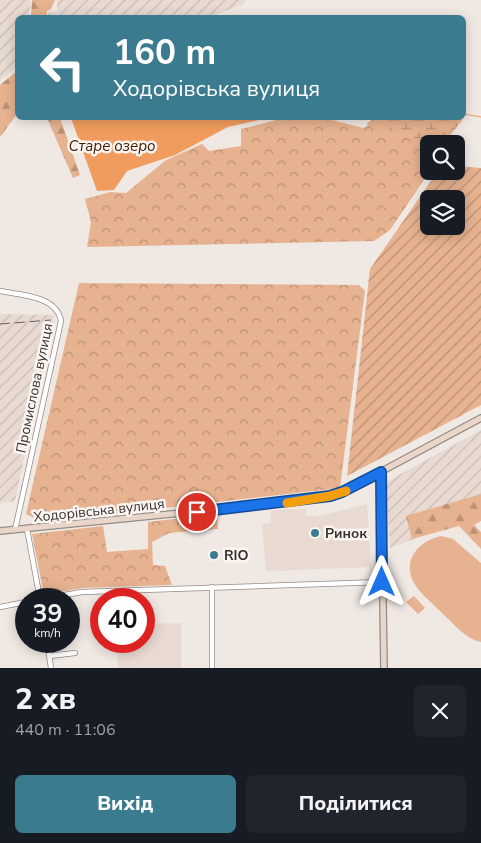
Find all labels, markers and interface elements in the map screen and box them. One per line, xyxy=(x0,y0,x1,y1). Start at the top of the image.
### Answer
text: 160 m xyxy=(113,29,216,76)
icon: left xyxy=(30,35,95,100)
text: Ходорівська вулиця xyxy=(113,74,320,104)
map controls xyxy=(420,135,465,235)
button: search xyxy=(420,135,465,180)
water label: Старе озеро xyxy=(68,136,156,156)
button: layers xyxy=(420,190,465,235)
street label: Промислова вулиця xyxy=(11,321,58,455)
pin xyxy=(176,491,218,533)
street label: Ходорівська вулиця xyxy=(32,494,166,527)
icon: arrive xyxy=(183,498,211,526)
place label: Ринок xyxy=(325,524,367,543)
marker: Ринок xyxy=(309,527,321,539)
place label: RIO xyxy=(224,546,249,565)
marker: RIO xyxy=(208,549,220,561)
position arrow xyxy=(355,555,407,607)
speed limit sign: 40 xyxy=(90,588,155,653)
text: 39 xyxy=(32,597,63,631)
text: km/h xyxy=(34,625,61,641)
text: 2 хв xyxy=(15,679,76,720)
button: close xyxy=(414,685,466,737)
text: 440 m · 11:06 xyxy=(15,719,116,741)
button: Вихід xyxy=(15,775,236,833)
button: Поділитися xyxy=(246,775,466,833)

